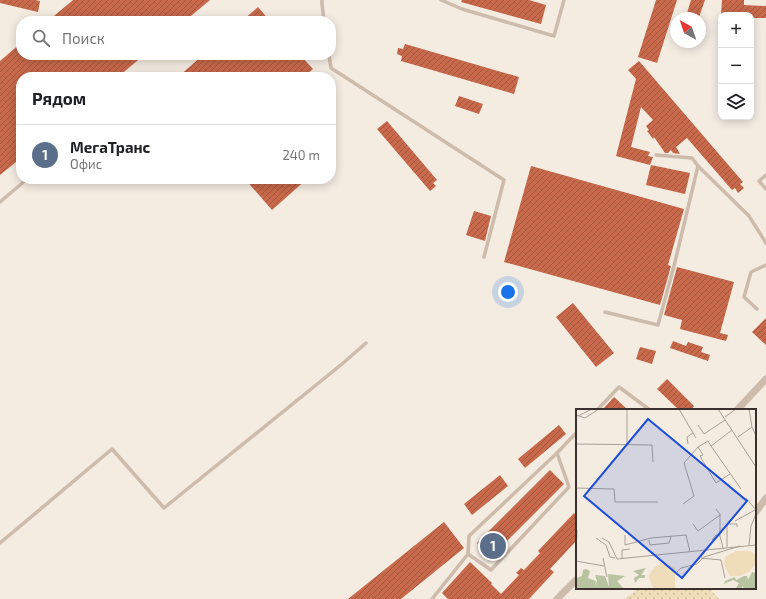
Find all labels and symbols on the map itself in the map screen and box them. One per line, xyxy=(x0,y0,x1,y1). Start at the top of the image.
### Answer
north arrow xyxy=(670,12,706,48)
your location xyxy=(498,282,518,302)
inset map xyxy=(576,409,756,589)
pin: 1 xyxy=(480,531,506,561)

